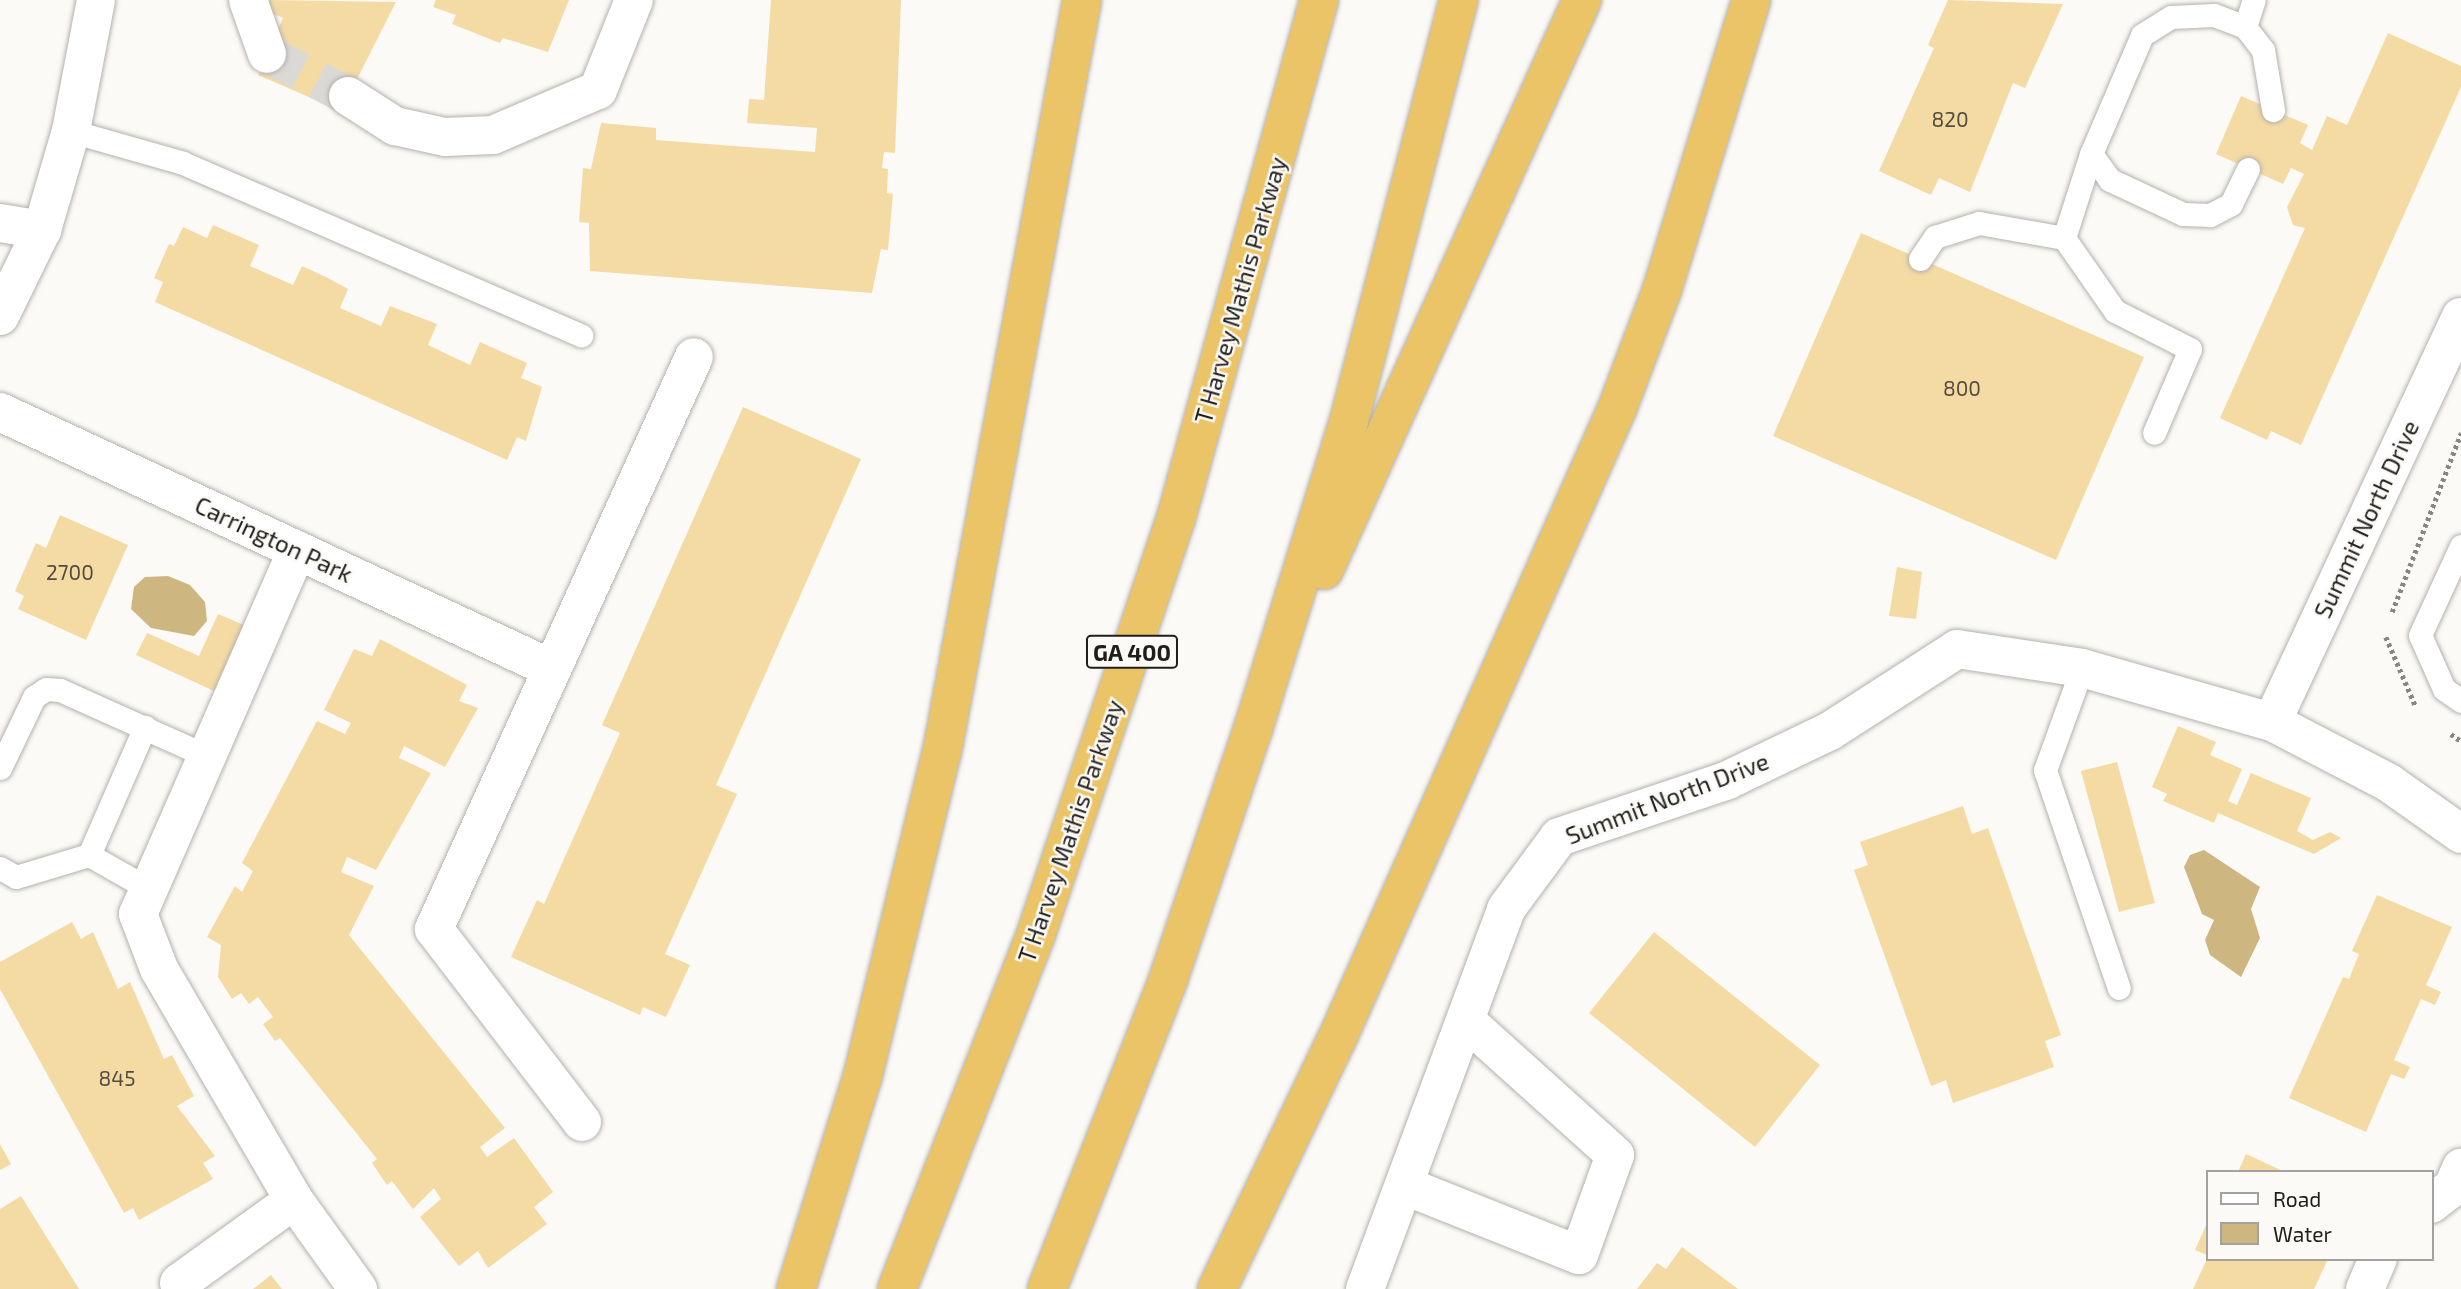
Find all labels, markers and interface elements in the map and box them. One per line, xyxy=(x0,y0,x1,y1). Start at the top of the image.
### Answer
house number: 820 xyxy=(1931,106,1969,132)
street label: T Harvey Mathis Parkway xyxy=(1188,153,1292,427)
house number: 800 xyxy=(1943,375,1981,401)
street label: Summit North Drive xyxy=(2307,415,2425,623)
street label: Carrington Park xyxy=(191,490,357,588)
house number: 2700 xyxy=(46,559,94,585)
road number: GA 400 xyxy=(1085,632,1179,672)
street label: T Harvey Mathis Parkway xyxy=(1011,695,1129,967)
street label: Summit North Drive xyxy=(1561,746,1773,850)
house number: 845 xyxy=(99,1065,135,1091)
legend xyxy=(2206,1170,2433,1261)
text: Road xyxy=(2273,1186,2321,1211)
text: Water xyxy=(2273,1221,2332,1246)

